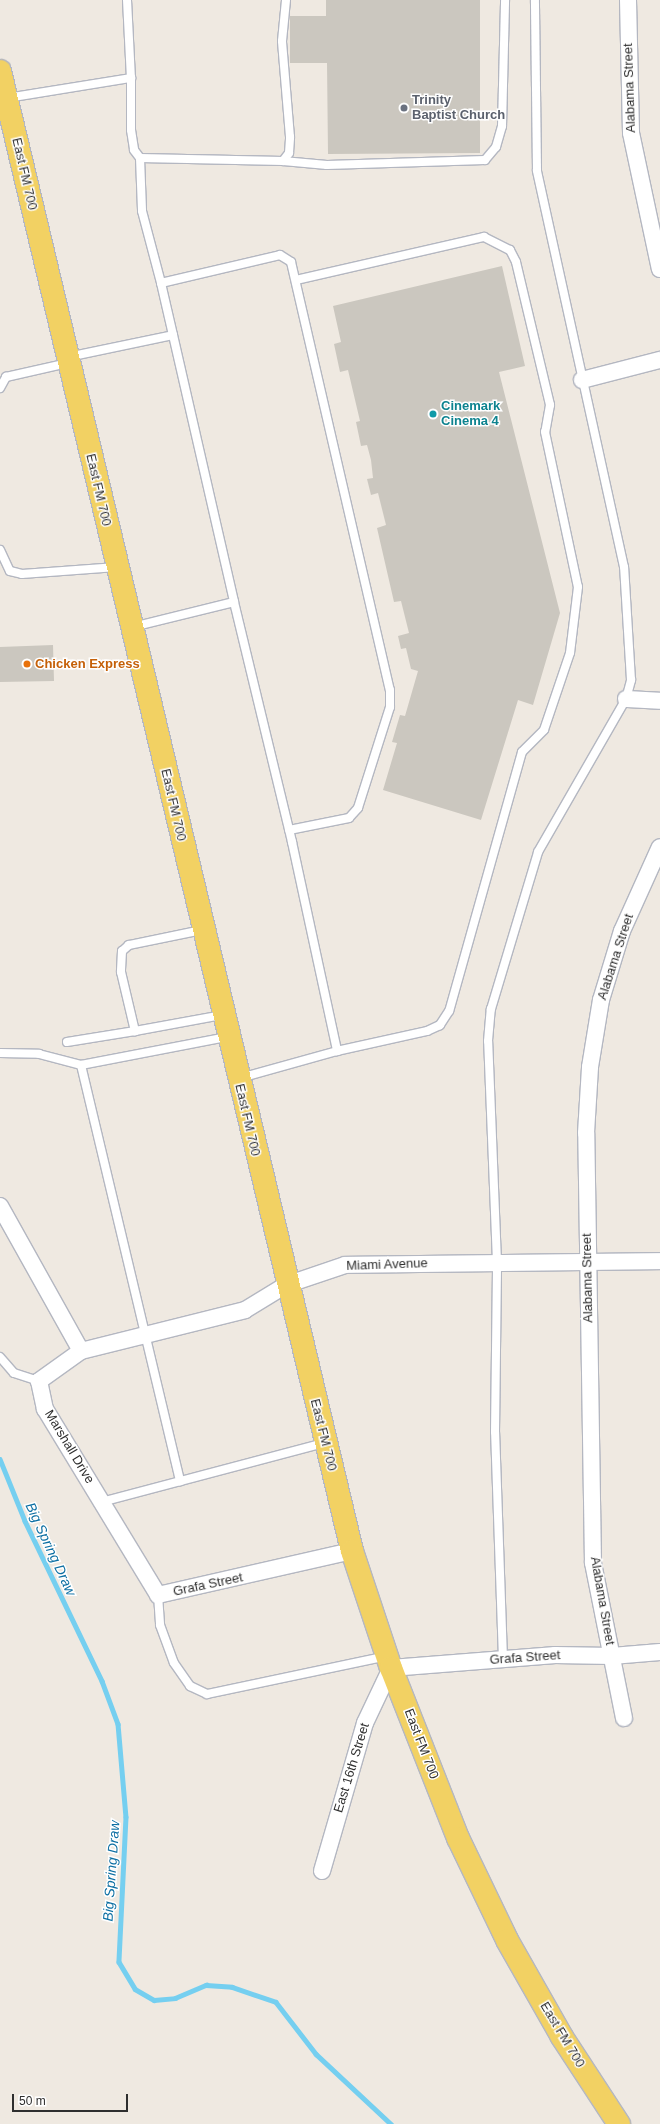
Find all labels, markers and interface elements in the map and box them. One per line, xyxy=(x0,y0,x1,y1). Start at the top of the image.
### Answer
street label: Alabama Street xyxy=(621,43,639,133)
place label: Trinity Baptist Church xyxy=(412,93,505,124)
marker: Trinity Baptist Church xyxy=(399,103,409,113)
street label: East FM 700 xyxy=(8,136,40,212)
place label: Cinemark Cinema 4 xyxy=(441,399,500,430)
marker: Cinemark Cinema 4 xyxy=(428,409,438,419)
street label: East FM 700 xyxy=(82,452,114,528)
place label: Chicken Express xyxy=(35,656,140,672)
marker: Chicken Express xyxy=(22,659,32,669)
street label: East FM 700 xyxy=(157,767,189,843)
street label: Alabama Street xyxy=(595,912,637,1002)
street label: East FM 700 xyxy=(231,1082,263,1158)
street label: Alabama Street xyxy=(579,1233,597,1323)
street label: Miami Avenue xyxy=(346,1256,428,1274)
street label: East FM 700 xyxy=(307,1397,339,1473)
street label: Marshall Drive xyxy=(41,1407,97,1487)
water label: Big Spring Draw xyxy=(22,1500,80,1598)
street label: Alabama Street xyxy=(587,1556,617,1646)
street label: Grafa Street xyxy=(172,1570,244,1600)
street label: Grafa Street xyxy=(489,1648,561,1668)
street label: East FM 700 xyxy=(401,1707,441,1781)
street label: East 16th Street xyxy=(331,1721,373,1815)
water label: Big Spring Draw xyxy=(99,1820,123,1922)
street label: East FM 700 xyxy=(536,1999,588,2071)
scale bar xyxy=(14,2086,130,2112)
text: 50 m xyxy=(19,2094,46,2108)

